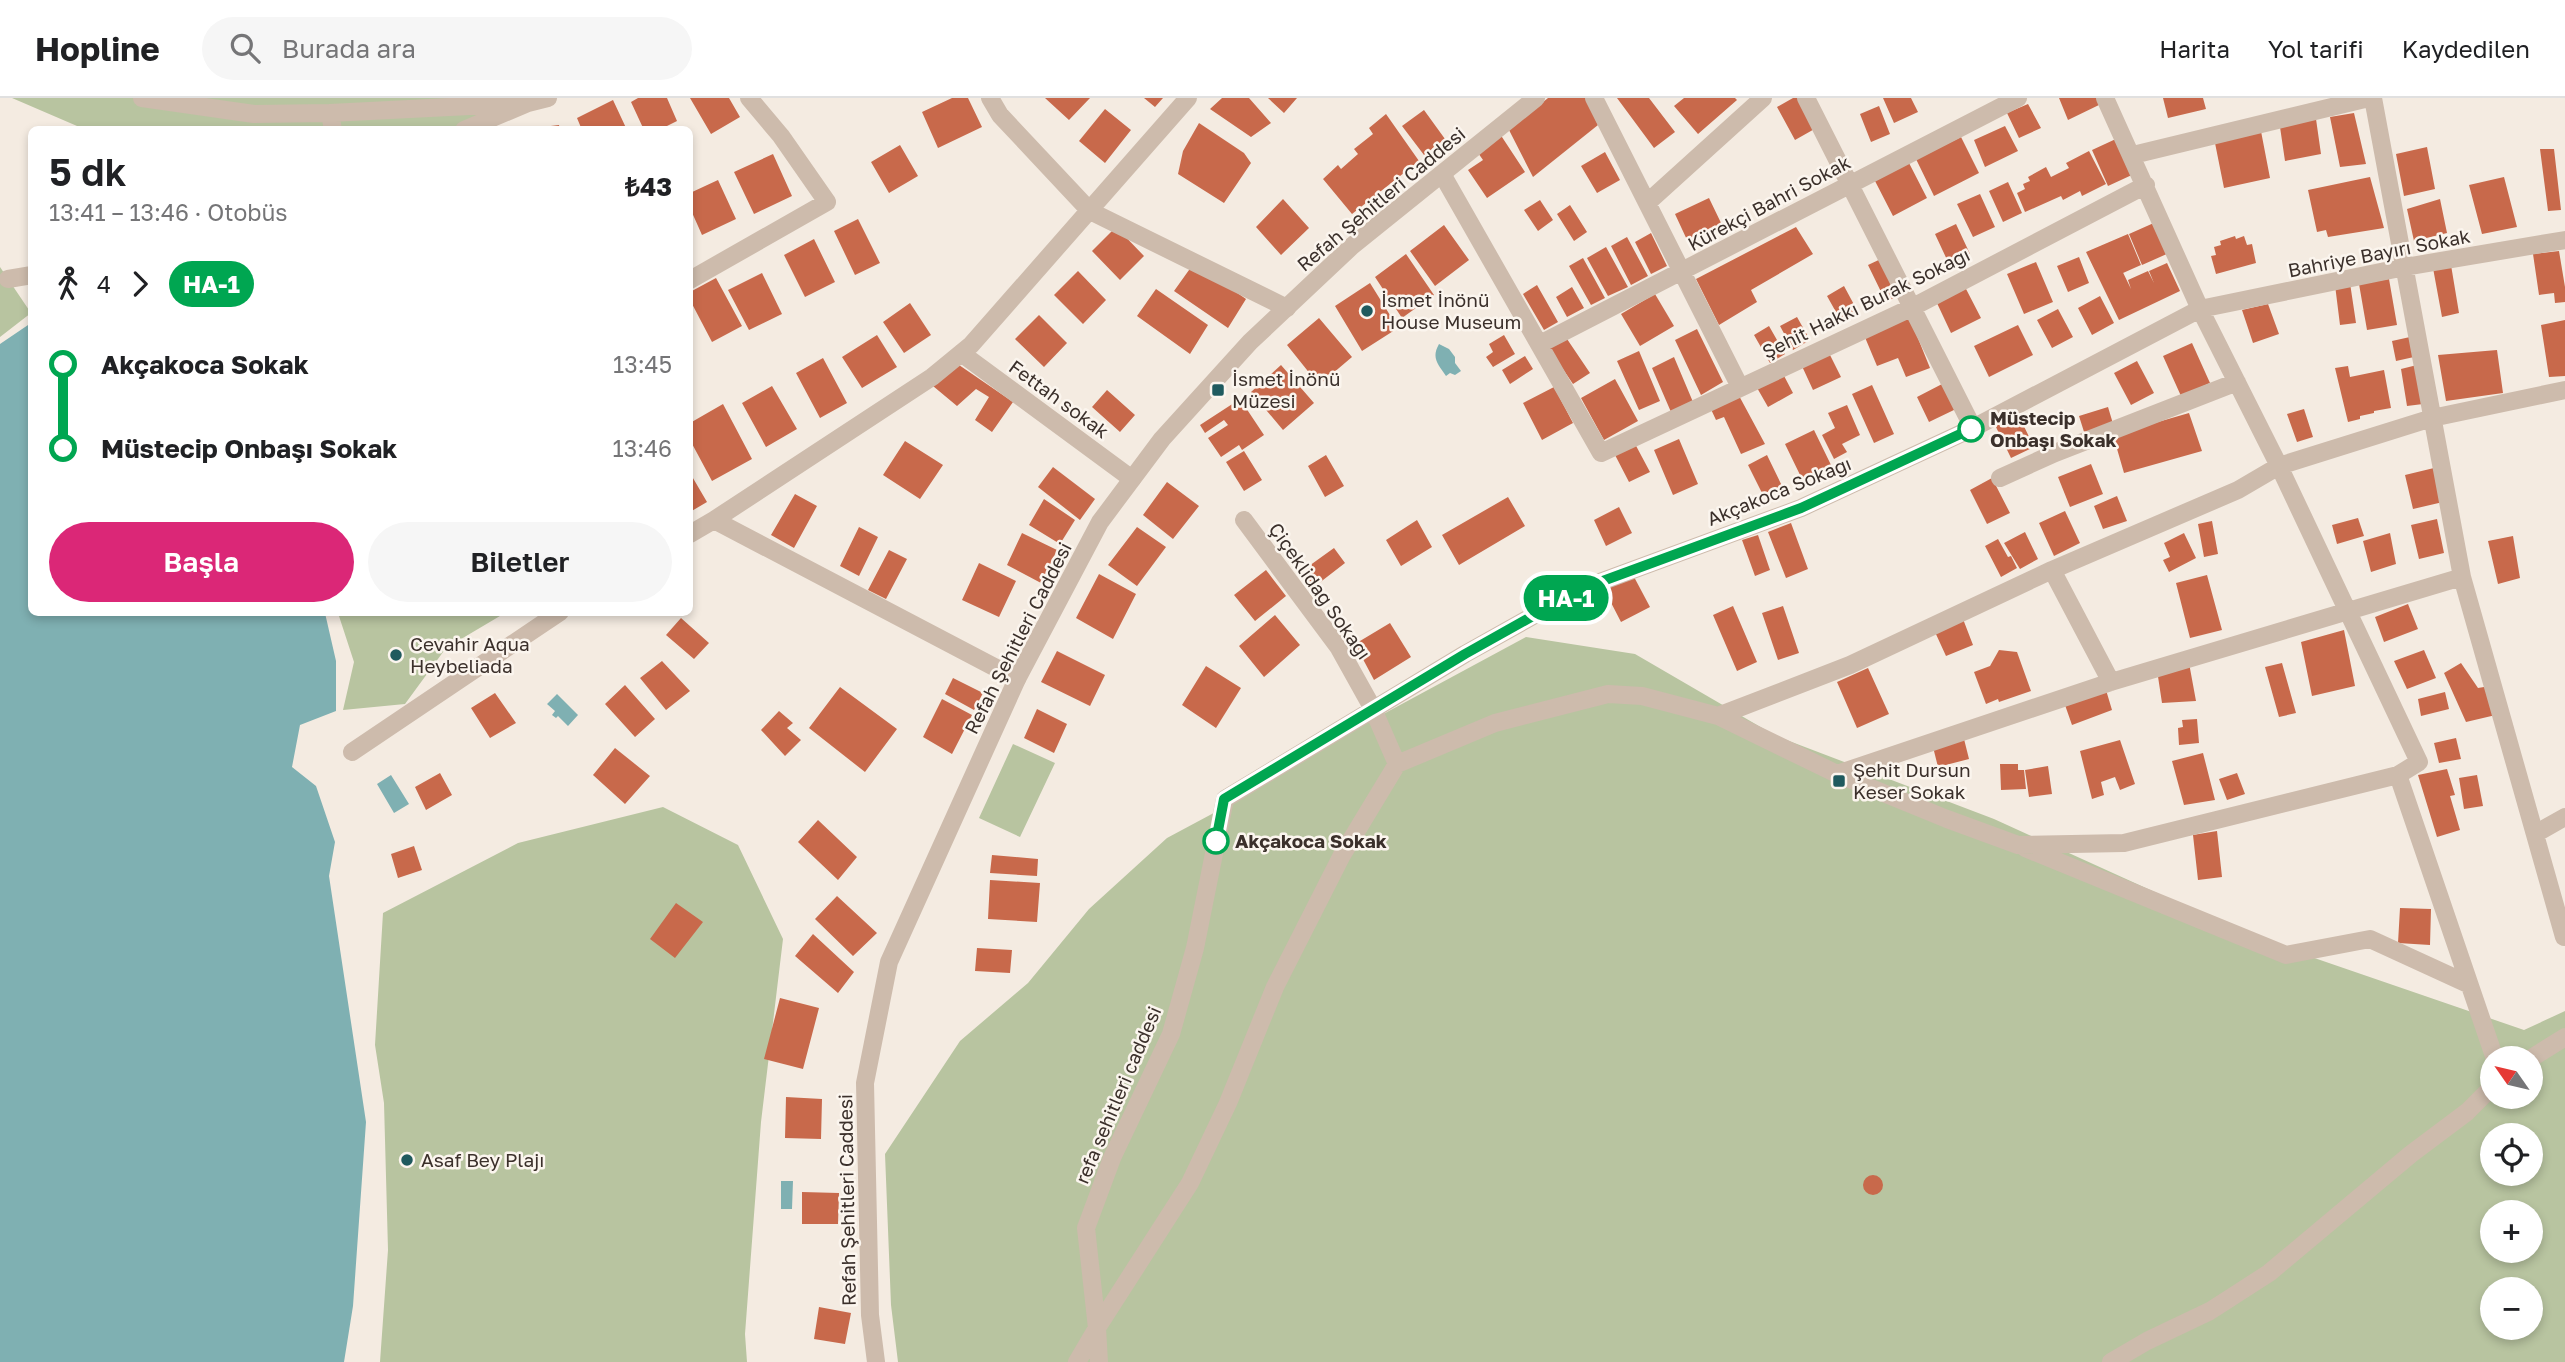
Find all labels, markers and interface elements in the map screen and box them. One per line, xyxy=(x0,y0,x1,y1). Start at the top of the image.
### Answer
search box xyxy=(202,17,692,80)
text: Hopline xyxy=(35,29,160,68)
icon: search xyxy=(226,29,264,67)
text: Burada ara xyxy=(282,33,416,64)
text: Harita xyxy=(2159,34,2230,63)
text: Yol tarifi xyxy=(2268,34,2364,63)
text: Kaydedilen xyxy=(2402,34,2530,63)
street label: Refah Şehitleri Caddesi xyxy=(1292,122,1469,276)
text: 5 dk xyxy=(49,149,126,194)
street label: Kürekçi Bahri Sokak xyxy=(1683,150,1854,255)
text: ₺43 xyxy=(625,171,672,202)
text: 13:41 – 13:46 · Otobüs xyxy=(49,198,288,226)
street label: Bahriye Bayırı Sokak xyxy=(2286,223,2472,281)
street label: Şehit Hakkı Burak Sokağı xyxy=(1758,242,1973,363)
icon: walk xyxy=(49,265,87,303)
icon: forward xyxy=(121,265,159,303)
text: HA-1 xyxy=(183,269,240,298)
text: 4 xyxy=(97,270,111,298)
place label: İsmet İnönü House Museum xyxy=(1381,288,1521,333)
marker: İsmet İnönü House Museum xyxy=(1359,303,1375,319)
text: Akçakoca Sokak xyxy=(101,349,309,380)
text: 13:45 xyxy=(613,350,672,378)
street label: Fettah sokak xyxy=(1005,355,1114,443)
place label: İsmet İnönü Müzesi xyxy=(1232,367,1340,412)
marker: İsmet İnönü Müzesi xyxy=(1210,382,1226,398)
place label: Müstecip Onbaşı Sokak xyxy=(1990,406,2116,451)
marker: Müstecip Onbaşı Sokak xyxy=(1958,416,1984,442)
text: Müstecip Onbaşı Sokak xyxy=(101,433,397,464)
text: 13:46 xyxy=(613,434,672,462)
street label: Akçakoca Sokağı xyxy=(1703,451,1854,530)
street label: Çiçeklidağ Sokağı xyxy=(1265,518,1376,664)
button: Başla xyxy=(49,522,354,602)
button: Biletler xyxy=(368,522,672,602)
street label: Refah Şehitleri Caddesi xyxy=(959,538,1076,738)
line badge: HA-1 xyxy=(1517,575,1615,621)
text: HA-1 xyxy=(1538,583,1594,612)
place label: Cevahir Aqua Heybeliada xyxy=(410,632,530,677)
marker: Cevahir Aqua Heybeliada xyxy=(388,647,404,663)
place label: Şehit Dursun Keser Sokak xyxy=(1853,758,1971,803)
marker: Şehit Dursun Keser Sokak xyxy=(1831,773,1847,789)
marker: Akçakoca Sokak xyxy=(1203,828,1229,854)
place label: Akçakoca Sokak xyxy=(1235,829,1387,852)
street label: refa sehitleri caddesi xyxy=(1070,1003,1165,1187)
north arrow xyxy=(2480,1046,2543,1110)
map controls xyxy=(2480,1046,2543,1340)
street label: Refah Şehitleri Caddesi xyxy=(833,1094,860,1306)
button: locate xyxy=(2480,1123,2543,1186)
place label: Asaf Bey Plajı xyxy=(421,1148,544,1171)
marker: Asaf Bey Plajı xyxy=(399,1152,415,1168)
button: + xyxy=(2480,1200,2543,1263)
button: − xyxy=(2480,1277,2543,1340)

